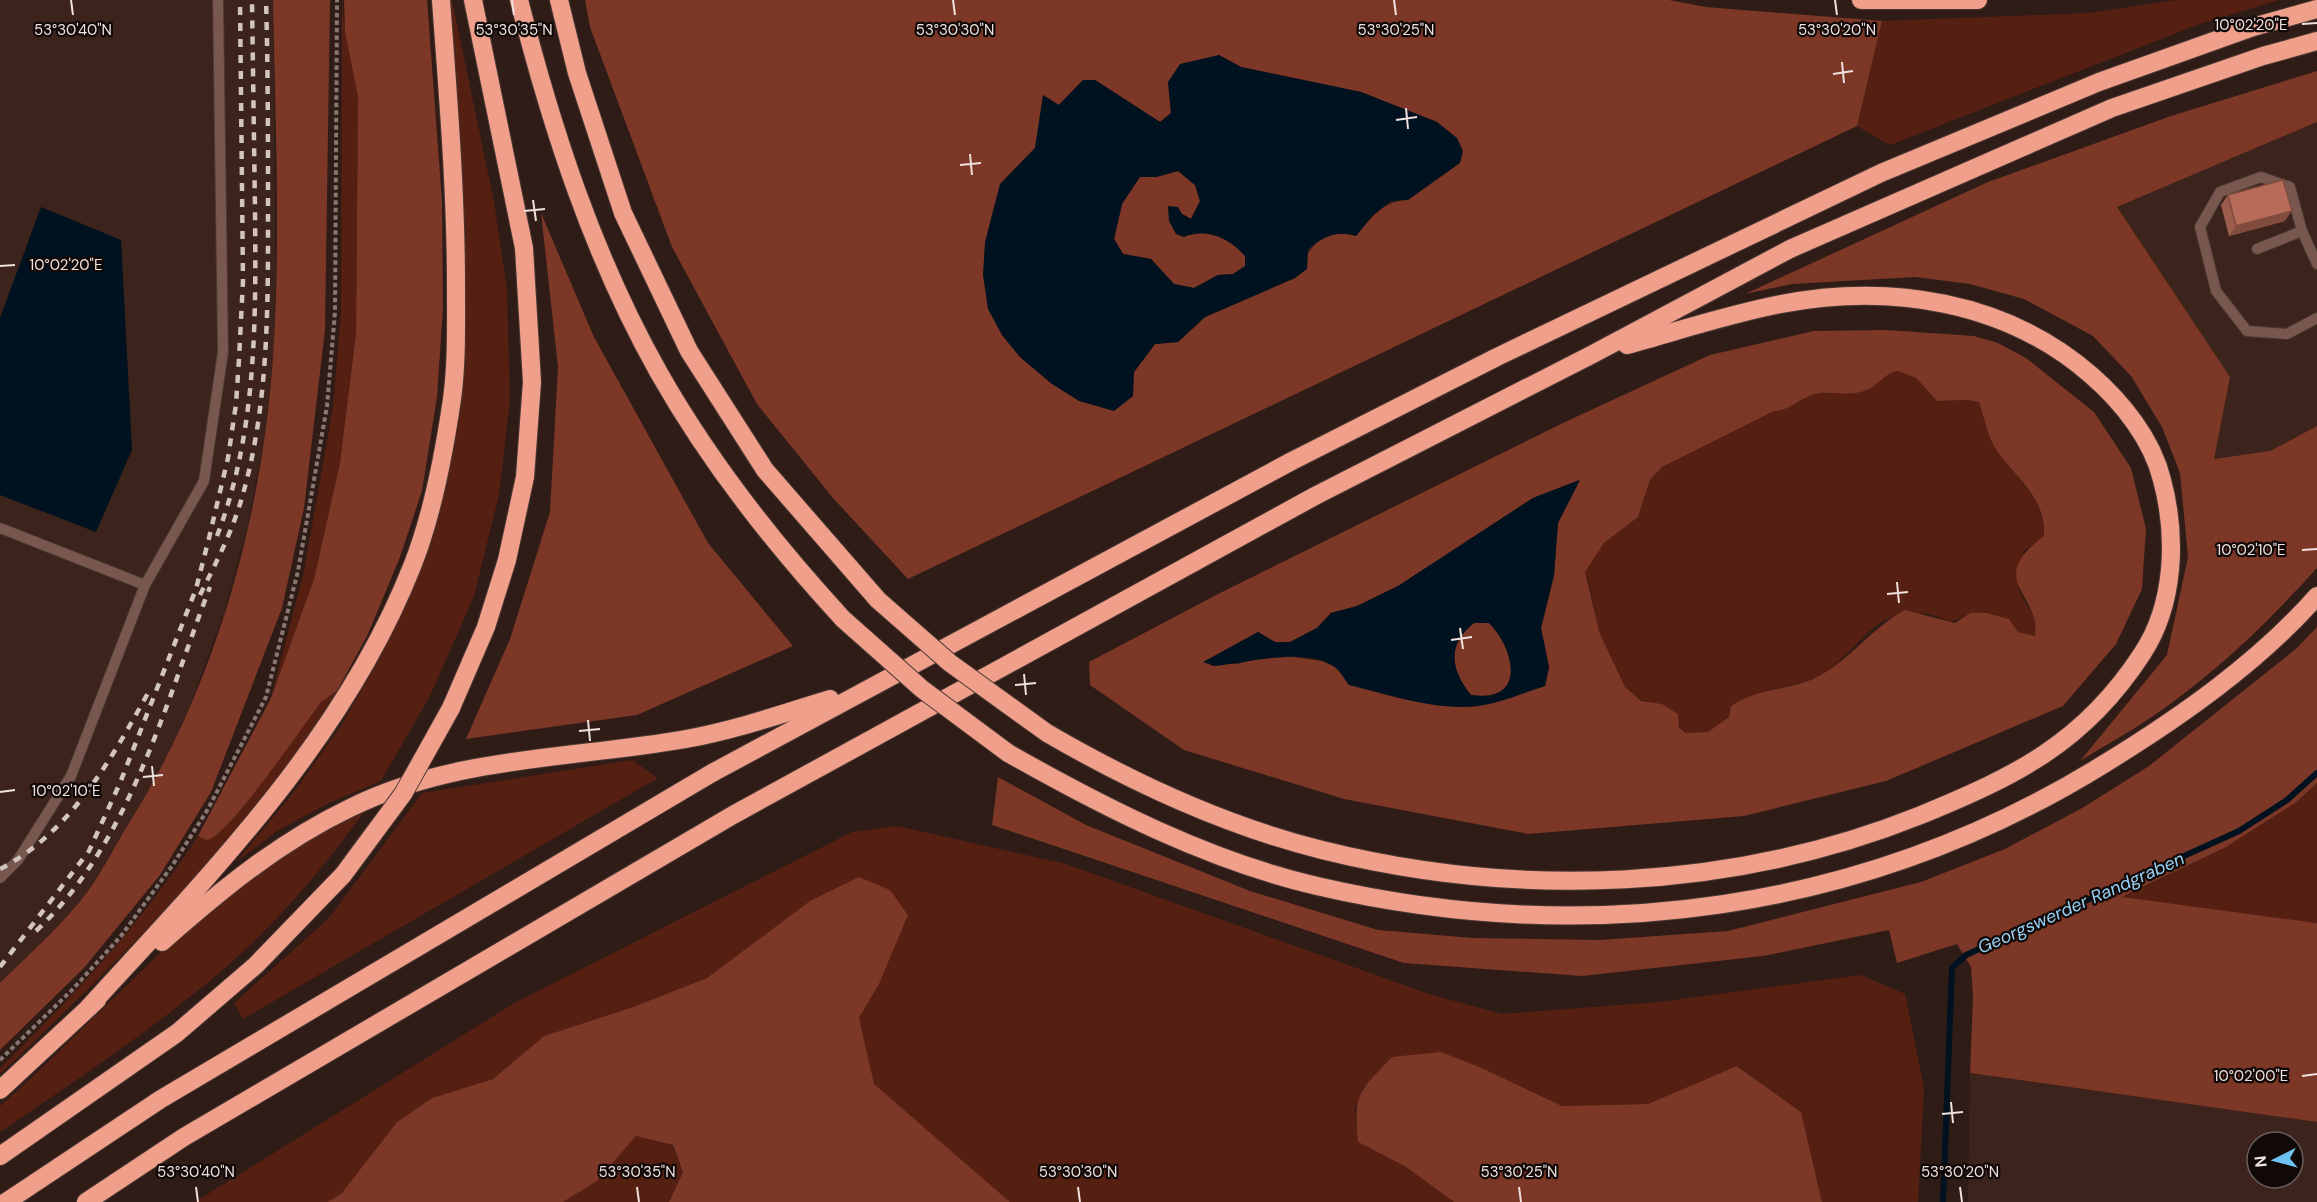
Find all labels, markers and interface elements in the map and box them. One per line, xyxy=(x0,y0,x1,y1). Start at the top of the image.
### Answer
text: 10°02'20"E xyxy=(2215,15,2287,35)
text: 53°30'40"N xyxy=(34,20,112,40)
text: 53°30'35"N xyxy=(475,20,553,40)
text: 53°30'30"N xyxy=(916,20,994,40)
text: 53°30'25"N xyxy=(1358,20,1434,40)
text: 53°30'20"N xyxy=(1798,20,1876,40)
text: 10°02'20"E xyxy=(30,255,102,275)
text: 10°02'10"E xyxy=(2216,540,2286,560)
text: 10°02'10"E xyxy=(31,781,101,801)
water label: Georgswerder Randgraben xyxy=(1974,846,2188,960)
text: 10°02'00"E xyxy=(2214,1066,2288,1086)
north arrow xyxy=(2245,1130,2305,1190)
text: N xyxy=(2250,1155,2272,1168)
text: 53°30'40"N xyxy=(157,1162,235,1182)
text: 53°30'35"N xyxy=(598,1162,676,1182)
text: 53°30'30"N xyxy=(1039,1162,1117,1182)
text: 53°30'25"N xyxy=(1481,1162,1557,1182)
text: 53°30'20"N xyxy=(1921,1162,1999,1182)

